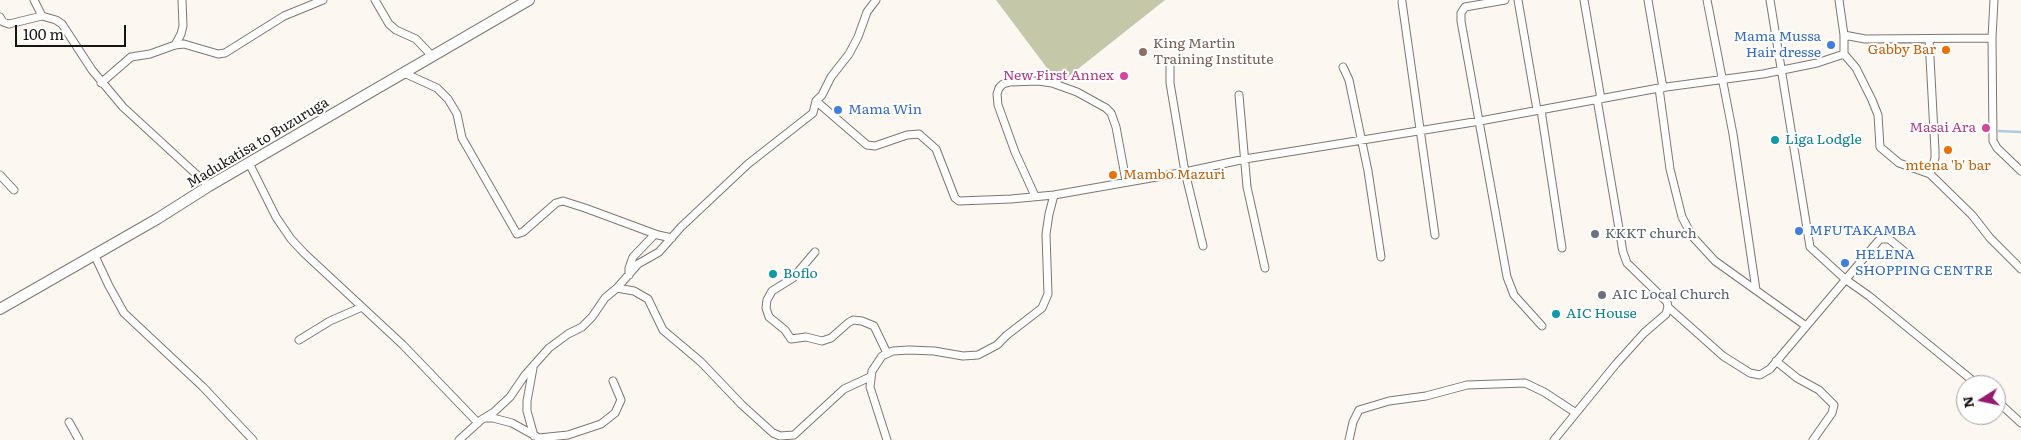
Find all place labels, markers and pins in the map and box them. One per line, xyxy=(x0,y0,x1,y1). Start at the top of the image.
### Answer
place label: Mama Mussa Hair dresse xyxy=(1733,29,1821,62)
place label: King Martin Training Institute xyxy=(1153,36,1273,68)
marker: Mama Mussa Hair dresse xyxy=(1825,39,1837,51)
place label: Gabby Bar xyxy=(1868,42,1936,58)
marker: Gabby Bar xyxy=(1940,44,1952,56)
marker: King Martin Training Institute xyxy=(1137,46,1149,58)
place label: New First Annex xyxy=(1003,68,1114,84)
marker: New First Annex xyxy=(1118,70,1130,82)
place label: Mama Win xyxy=(848,102,922,118)
marker: Mama Win xyxy=(832,104,844,116)
place label: Masai Ara xyxy=(1909,120,1976,136)
marker: Masai Ara xyxy=(1980,122,1992,134)
place label: Liga Lodgle xyxy=(1785,132,1862,148)
marker: Liga Lodgle xyxy=(1769,134,1781,146)
marker: mtena 'b' bar xyxy=(1942,144,1954,156)
place label: mtena 'b' bar xyxy=(1905,158,1991,174)
place label: Mambo Mazuri xyxy=(1123,167,1225,183)
marker: Mambo Mazuri xyxy=(1107,169,1119,181)
place label: MFUTAKAMBA xyxy=(1809,223,1916,239)
marker: MFUTAKAMBA xyxy=(1793,225,1805,237)
place label: KKKT church xyxy=(1605,226,1697,242)
marker: KKKT church xyxy=(1589,228,1601,240)
place label: HELENA SHOPPING CENTRE xyxy=(1855,247,1993,280)
marker: HELENA SHOPPING CENTRE xyxy=(1839,257,1851,269)
place label: Boflo xyxy=(783,266,818,282)
marker: Boflo xyxy=(767,268,779,280)
place label: AIC Local Church xyxy=(1612,287,1730,303)
marker: AIC Local Church xyxy=(1596,289,1608,301)
place label: AIC House xyxy=(1566,306,1637,322)
marker: AIC House xyxy=(1550,308,1562,320)

